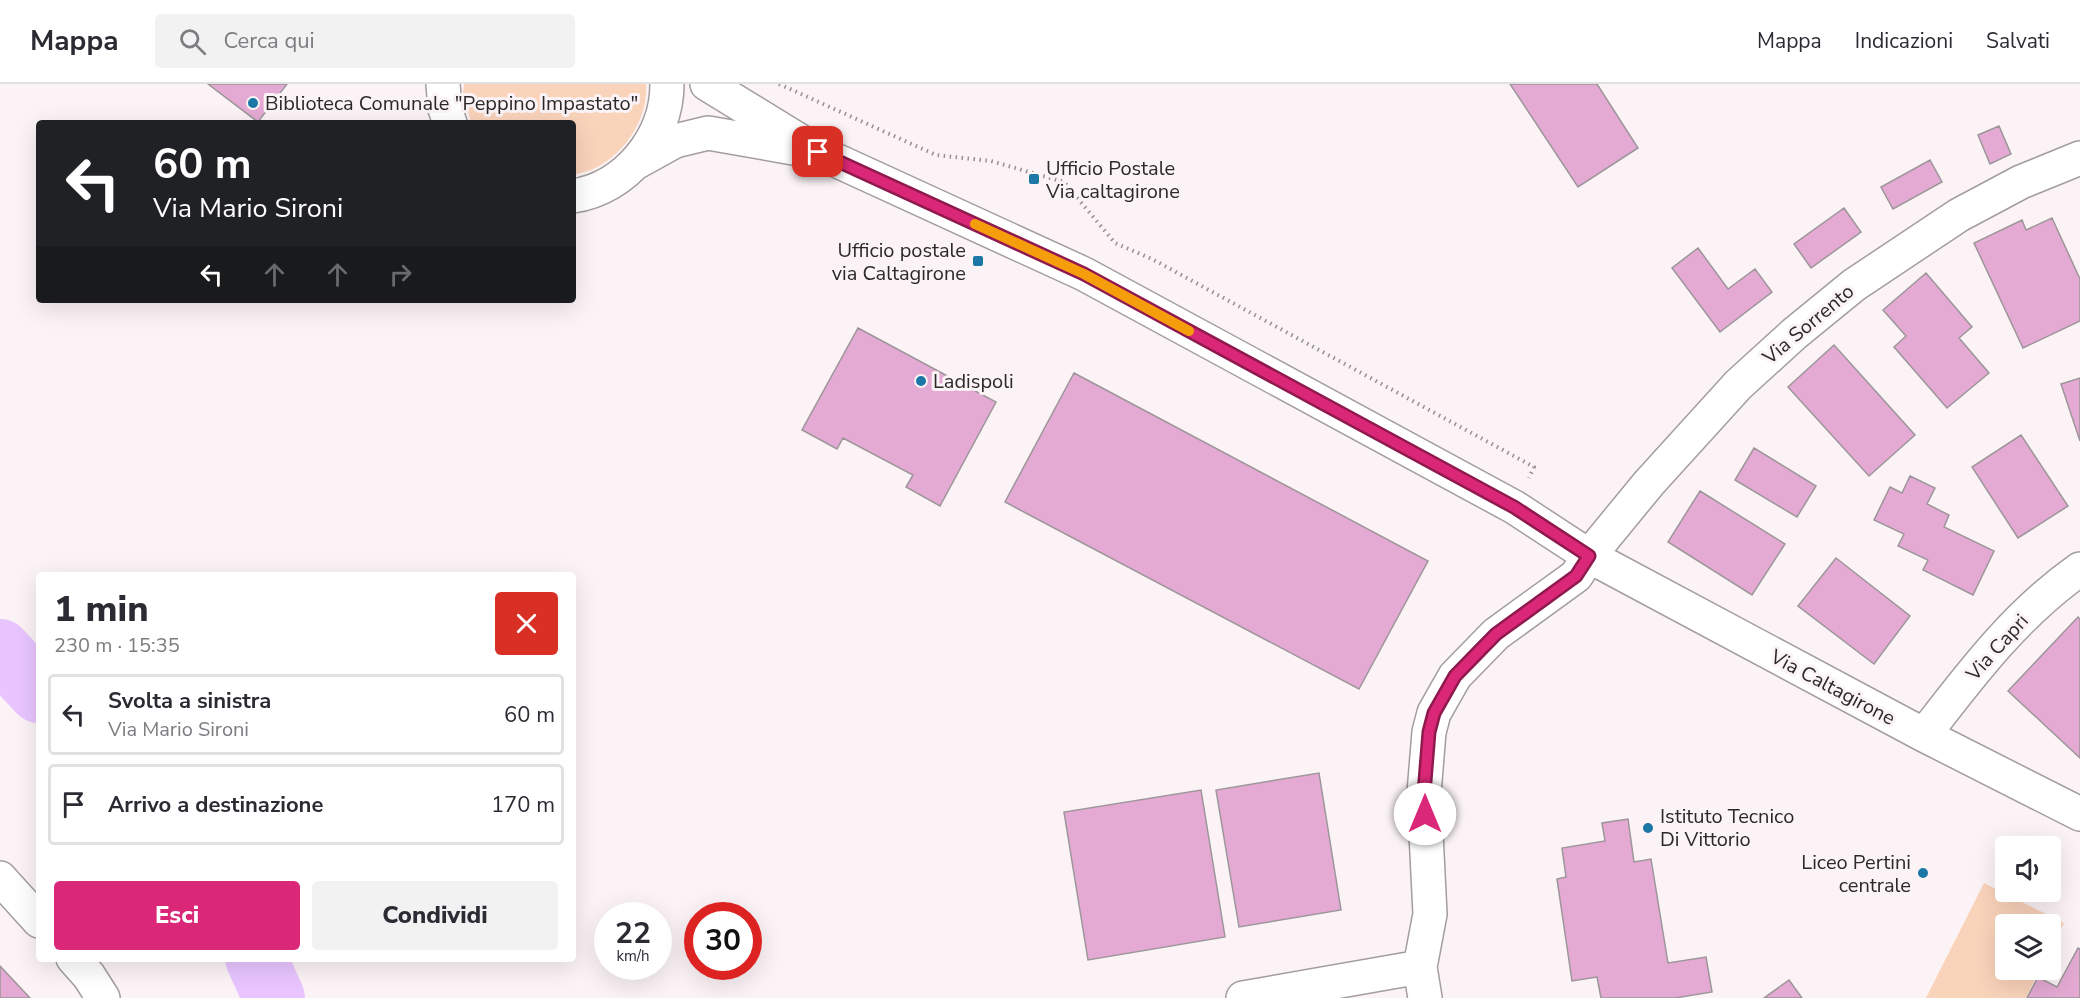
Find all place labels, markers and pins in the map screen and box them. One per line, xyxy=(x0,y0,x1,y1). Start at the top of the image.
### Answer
place label: Biblioteca Comunale "Peppino Impastato" xyxy=(265,90,638,117)
marker: Biblioteca Comunale "Peppino Impastato" xyxy=(246,96,260,110)
pin xyxy=(792,126,843,177)
place label: Ufficio Postale Via caltagirone xyxy=(1045,155,1180,205)
marker: Ufficio Postale Via caltagirone xyxy=(1027,172,1041,186)
place label: Ufficio postale via Caltagirone xyxy=(832,237,966,287)
marker: Ufficio postale via Caltagirone xyxy=(971,254,985,268)
place label: Ladispoli xyxy=(933,368,1014,395)
marker: Ladispoli xyxy=(914,374,928,388)
place label: Istituto Tecnico Di Vittorio xyxy=(1660,803,1794,853)
marker: Istituto Tecnico Di Vittorio xyxy=(1641,821,1655,835)
place label: Liceo Pertini centrale xyxy=(1801,849,1911,899)
marker: Liceo Pertini centrale xyxy=(1916,866,1930,880)

